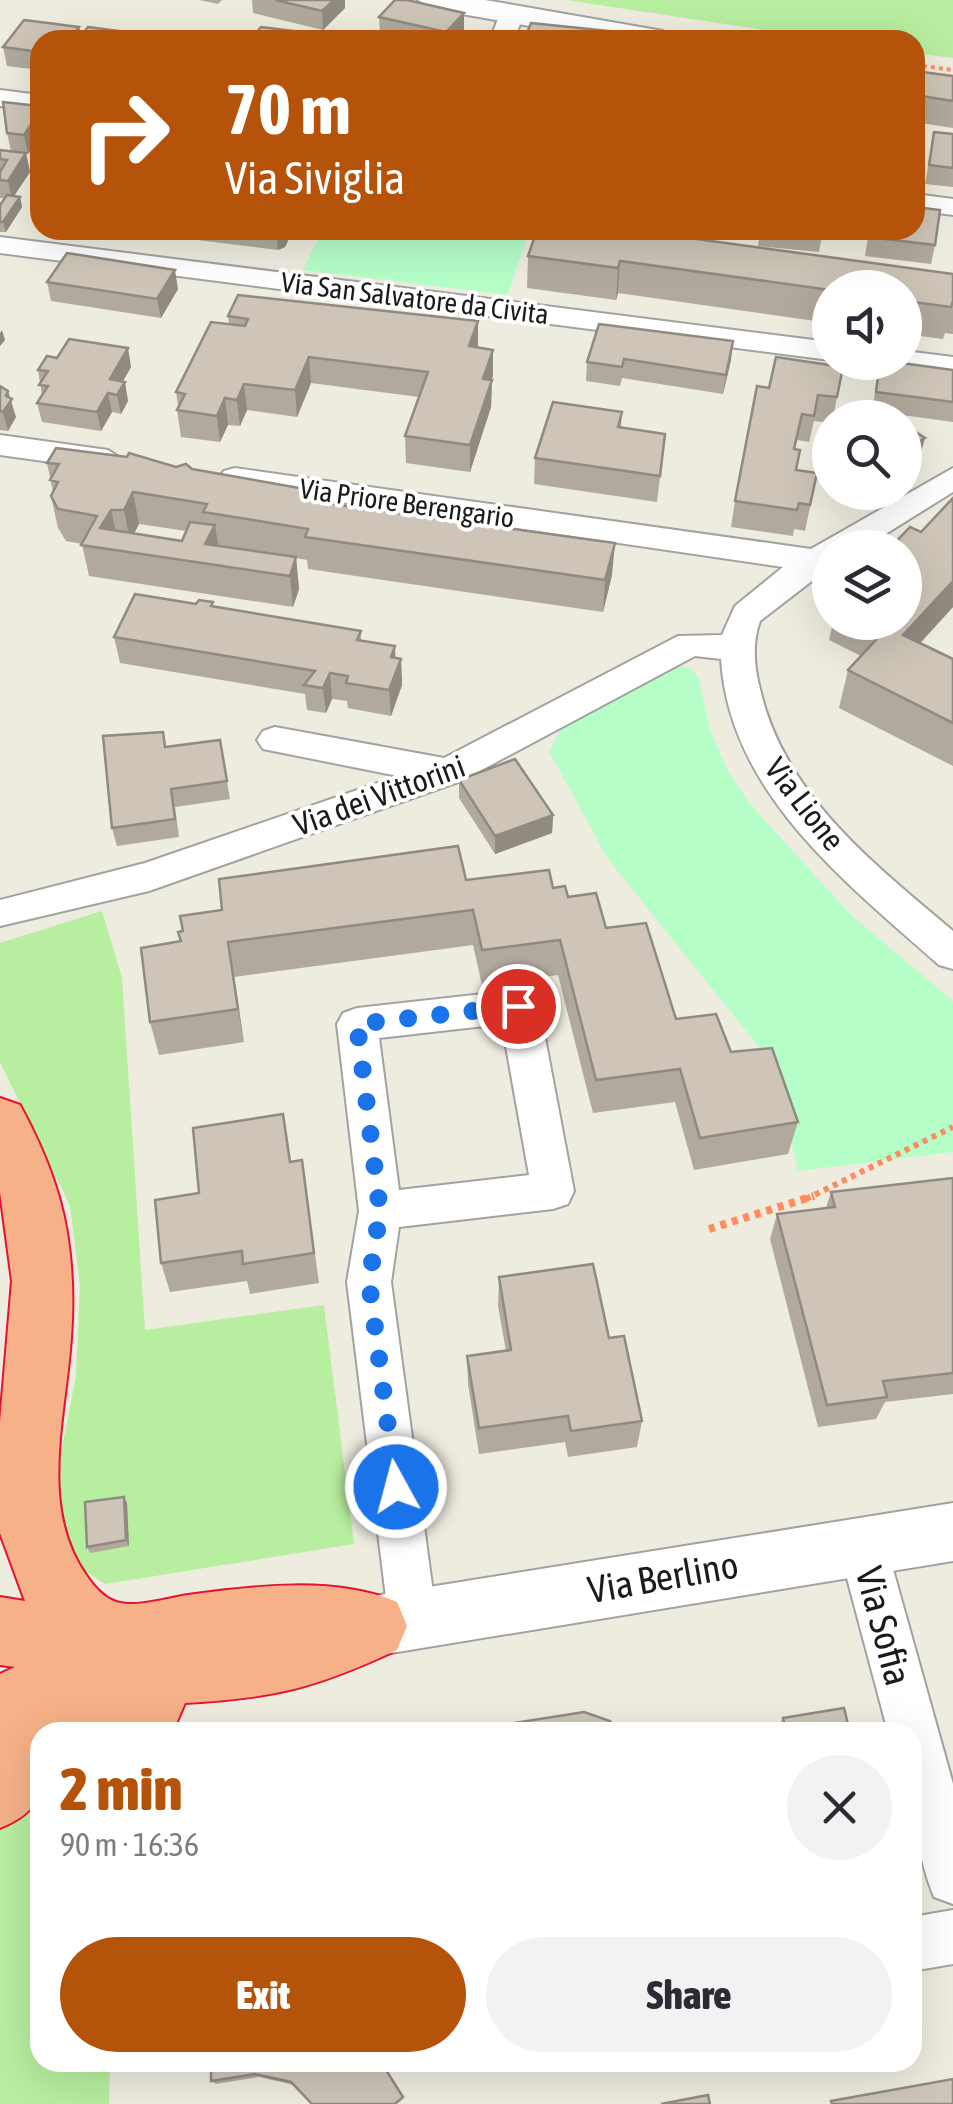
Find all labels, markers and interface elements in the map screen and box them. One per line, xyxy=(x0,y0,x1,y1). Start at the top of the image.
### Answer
text: 70 m xyxy=(225,69,351,149)
icon: right xyxy=(60,70,190,200)
text: Via Siviglia xyxy=(225,152,405,204)
street label: Via San Salvatore da Civita xyxy=(279,266,551,330)
map controls xyxy=(812,270,922,640)
button: sound xyxy=(812,270,922,380)
button: search xyxy=(812,400,922,510)
street label: Via Priore Berengario xyxy=(298,472,516,534)
button: layers xyxy=(812,530,922,640)
street label: Via dei Vittorini xyxy=(288,747,470,843)
street label: Via Lione xyxy=(757,750,853,858)
pin xyxy=(476,964,561,1049)
icon: arrive xyxy=(491,979,546,1034)
position arrow xyxy=(344,1435,448,1539)
street label: Via Berlino xyxy=(585,1543,741,1611)
street label: Via Sofia xyxy=(848,1562,920,1690)
text: 2 min xyxy=(60,1754,183,1823)
button: close xyxy=(787,1755,892,1860)
text: 90 m · 16:36 xyxy=(60,1826,199,1863)
button: Exit xyxy=(60,1937,466,2052)
button: Share xyxy=(486,1937,892,2052)

